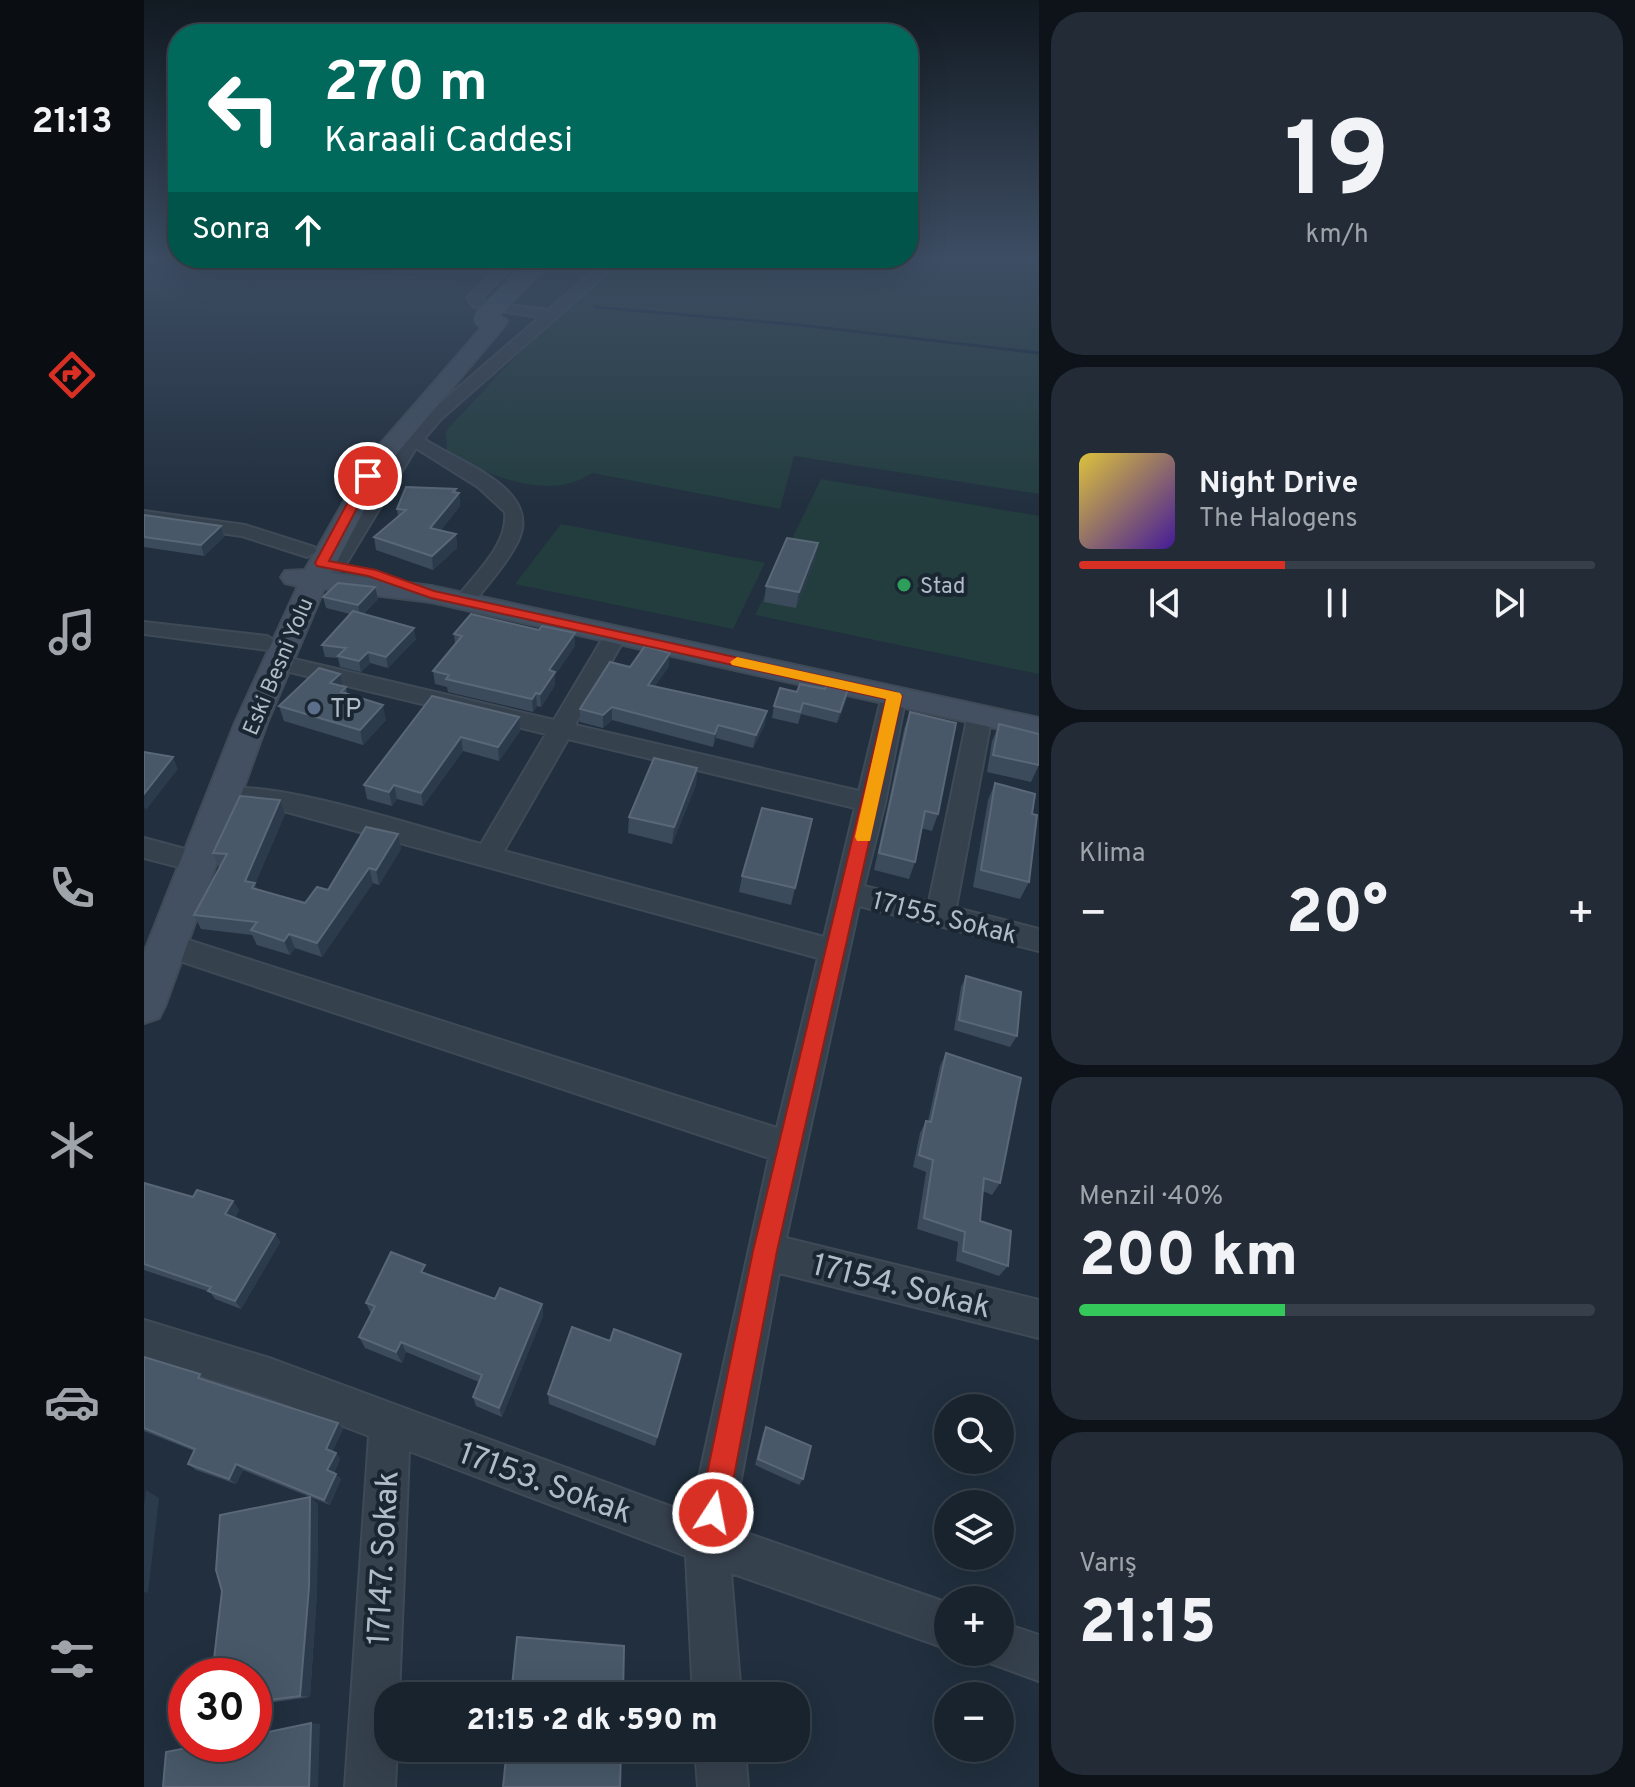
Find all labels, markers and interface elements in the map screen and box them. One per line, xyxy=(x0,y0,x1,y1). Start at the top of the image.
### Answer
text: 270 m xyxy=(324,50,488,120)
icon: left xyxy=(192,56,296,160)
text: 21:13 xyxy=(31,100,113,146)
text: 19 xyxy=(1284,101,1390,233)
text: Karaali Caddesi xyxy=(324,119,573,165)
icon: ahead xyxy=(286,208,330,252)
text: Sonra xyxy=(192,212,270,249)
text: km/h xyxy=(1305,219,1369,252)
icon: directions xyxy=(44,347,100,403)
pin xyxy=(334,442,402,510)
icon: arrive xyxy=(346,454,390,498)
text: Night Drive xyxy=(1199,466,1358,503)
text: The Halogens xyxy=(1199,503,1358,536)
place label: Stad xyxy=(920,574,965,601)
marker: Stad xyxy=(895,576,913,594)
icon: previous xyxy=(1143,581,1187,625)
icon: pause xyxy=(1315,581,1359,625)
icon: next xyxy=(1487,581,1531,625)
street label: Eski Besni Yolu xyxy=(238,594,320,740)
icon: music xyxy=(44,604,100,660)
place label: TP xyxy=(330,694,361,727)
marker: TP xyxy=(305,699,323,717)
text: Klima xyxy=(1079,838,1145,871)
icon: phone xyxy=(44,860,100,916)
text: 20° xyxy=(1286,878,1388,954)
street label: 17155. Sokak xyxy=(869,886,1020,953)
text: − xyxy=(1079,888,1107,944)
text: + xyxy=(1567,888,1595,944)
icon: climate xyxy=(44,1117,100,1173)
text: Menzil · 40% xyxy=(1079,1181,1223,1214)
text: 200 km xyxy=(1079,1221,1298,1297)
street label: 17154. Sokak xyxy=(808,1246,995,1329)
icon: car xyxy=(44,1374,100,1430)
map controls xyxy=(934,1394,1014,1762)
button: search xyxy=(934,1394,1014,1474)
street label: 17153. Sokak xyxy=(453,1435,637,1535)
street label: 17147. Sokak xyxy=(360,1470,410,1646)
position arrow xyxy=(671,1471,755,1555)
button: layers xyxy=(934,1490,1014,1570)
text: Varış xyxy=(1079,1548,1137,1581)
button: + xyxy=(934,1586,1014,1666)
text: 21:15 xyxy=(1079,1588,1216,1664)
icon: filters xyxy=(44,1631,100,1687)
speed limit sign: 30 xyxy=(168,1658,272,1762)
button: − xyxy=(934,1682,1014,1762)
text: 21:15 · 2 dk · 590 m xyxy=(467,1703,717,1740)

